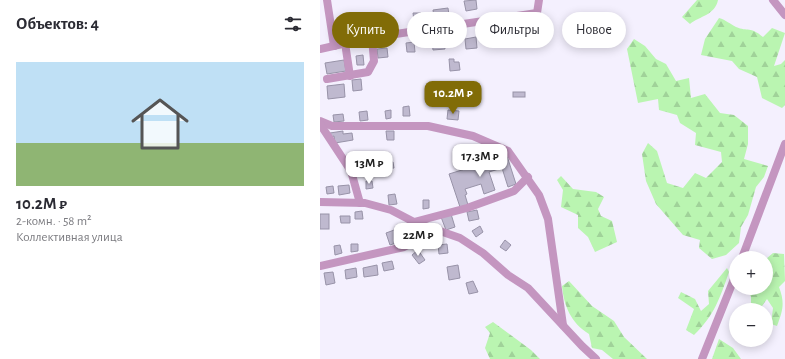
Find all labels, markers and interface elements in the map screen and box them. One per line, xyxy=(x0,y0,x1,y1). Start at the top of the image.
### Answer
chip: Купить xyxy=(332,12,399,48)
chip: Снять xyxy=(407,12,467,48)
chip: Фильтры xyxy=(475,12,554,48)
chip: Новое xyxy=(562,12,626,48)
icon: filters xyxy=(282,13,304,35)
text: Объектов: 4 xyxy=(16,15,99,32)
pin: 10.2M ₽ xyxy=(416,81,490,115)
text: 10.2M ₽ xyxy=(434,87,472,100)
icon: home xyxy=(124,88,196,160)
pin: 17.3M ₽ xyxy=(443,144,517,178)
text: 17.3M ₽ xyxy=(461,150,499,163)
pin: 13M ₽ xyxy=(341,151,397,185)
text: 13M ₽ xyxy=(355,157,383,170)
text: 10.2M ₽ xyxy=(16,195,67,212)
text: 2-комн. · 58 m² xyxy=(16,215,92,228)
pin: 22M ₽ xyxy=(390,223,446,257)
text: 22M ₽ xyxy=(403,229,433,242)
text: Коллективная улица xyxy=(16,231,123,244)
map controls xyxy=(729,251,773,347)
button: + xyxy=(729,251,773,295)
button: − xyxy=(729,303,773,347)

